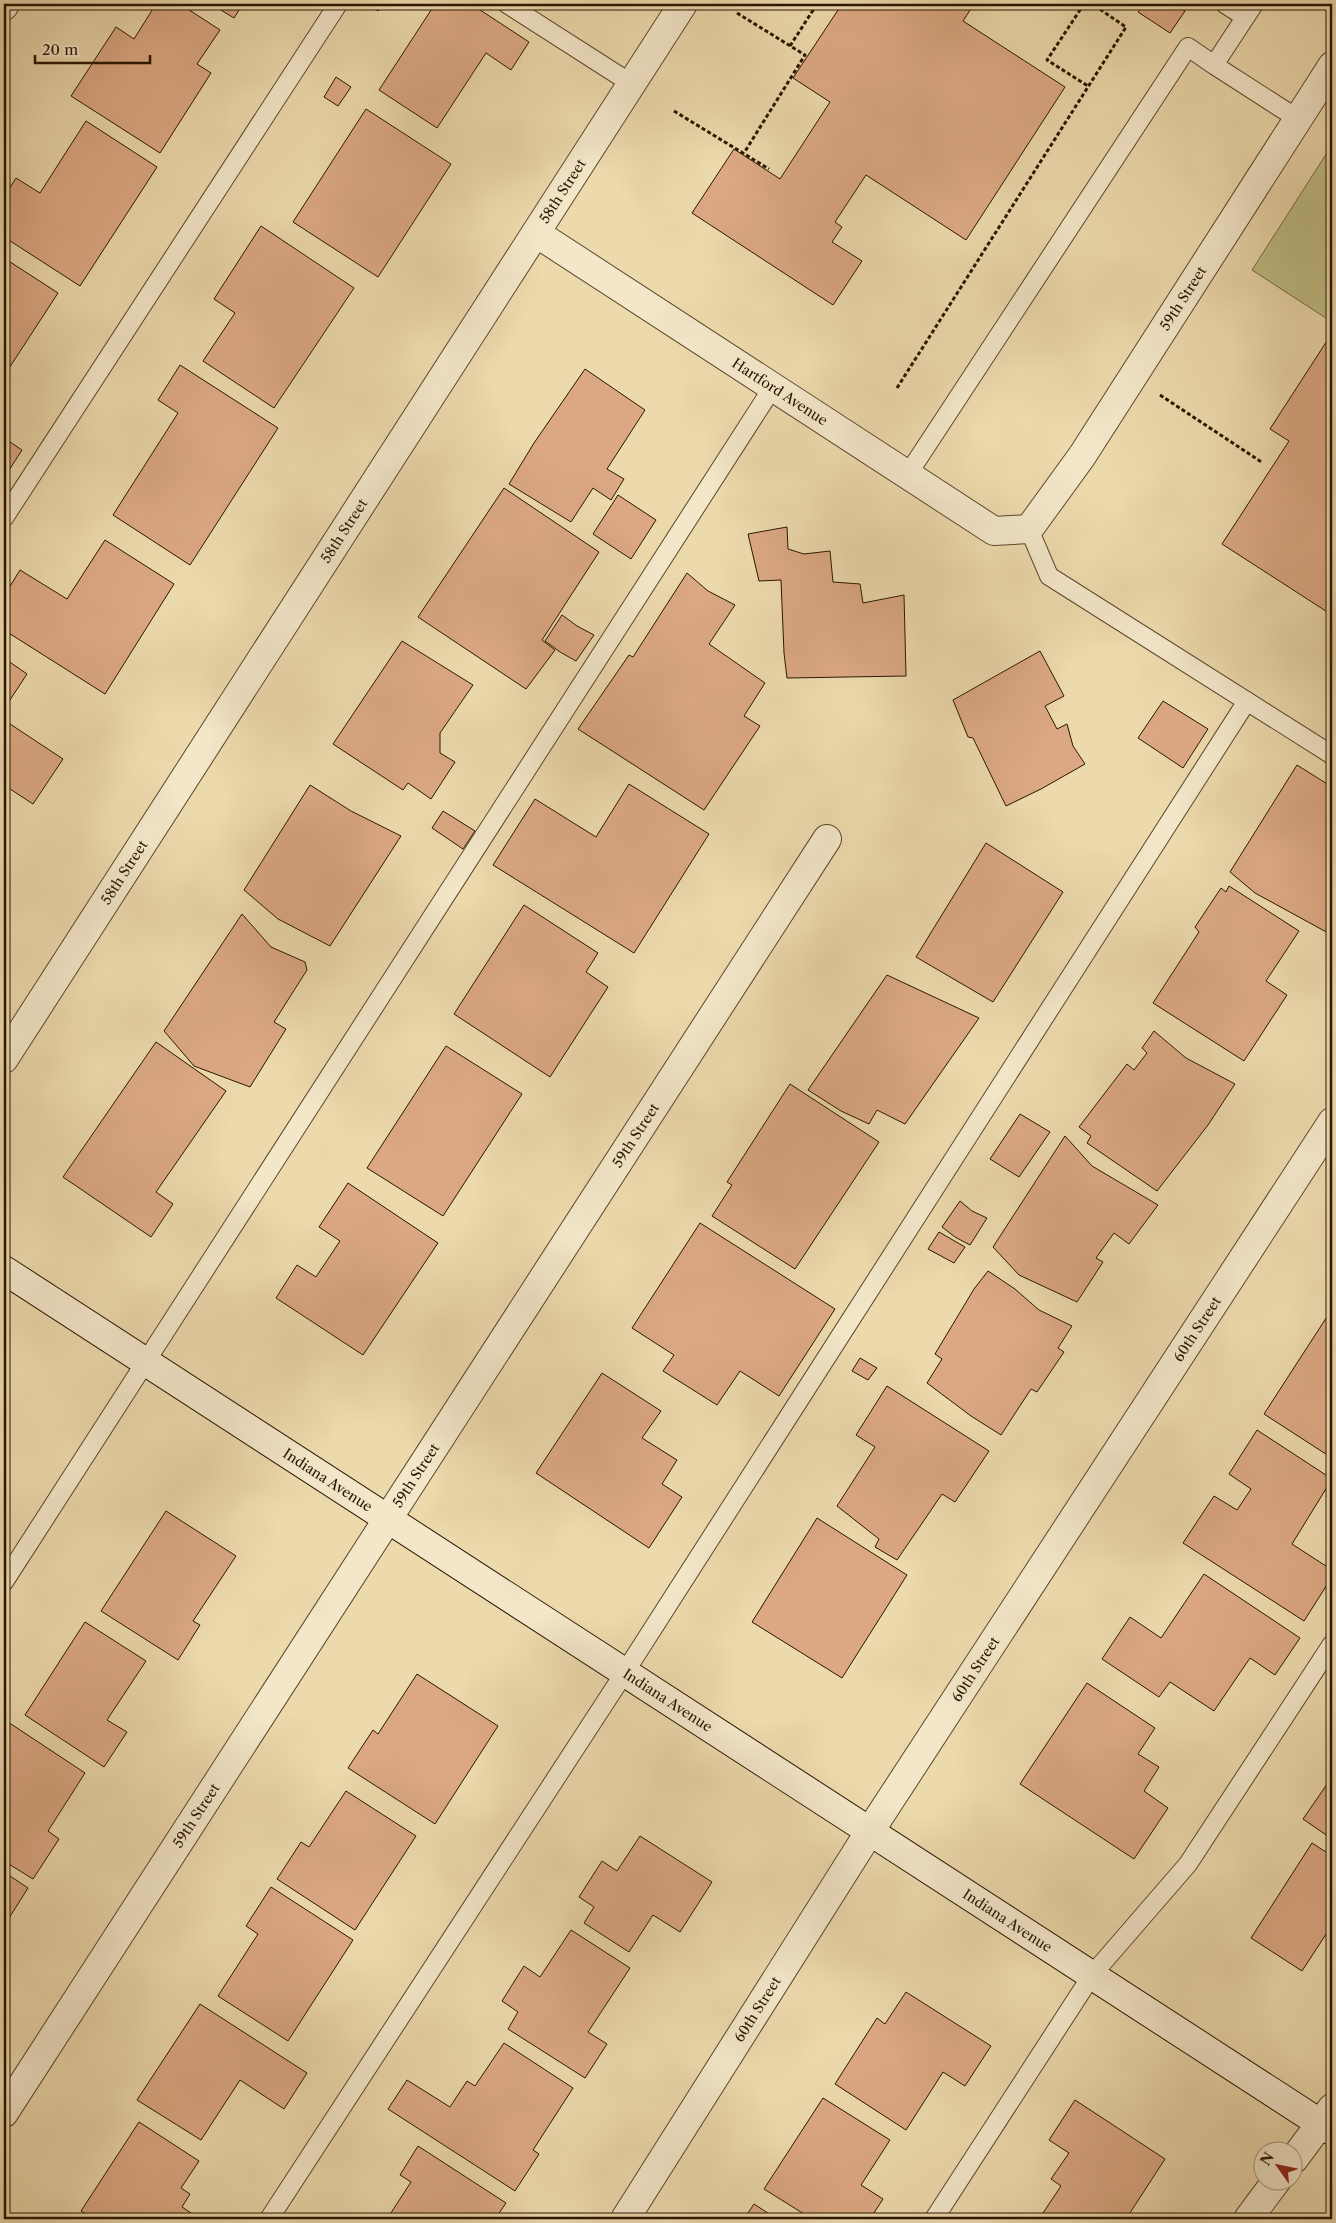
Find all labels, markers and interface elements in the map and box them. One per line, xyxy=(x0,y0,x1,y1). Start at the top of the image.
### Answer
scale bar xyxy=(35,32,150,64)
text: 20 m xyxy=(42,40,78,59)
street label: 58th Street xyxy=(535,156,590,227)
street label: 59th Street xyxy=(1156,263,1210,334)
street label: Hartford Avenue xyxy=(729,354,831,430)
street label: 58th Street xyxy=(317,495,371,567)
street label: 58th Street xyxy=(97,837,152,908)
street label: 59th Street xyxy=(608,1100,663,1171)
street label: 60th Street xyxy=(1169,1293,1225,1365)
street label: 59th Street xyxy=(388,1440,443,1511)
street label: Indiana Avenue xyxy=(280,1444,376,1516)
street label: 60th Street xyxy=(948,1633,1003,1705)
street label: Indiana Avenue xyxy=(620,1665,716,1736)
street label: 59th Street xyxy=(169,1780,223,1851)
street label: Indiana Avenue xyxy=(959,1885,1056,1956)
street label: 60th Street xyxy=(730,1973,785,2046)
north arrow xyxy=(1254,2140,1304,2190)
text: N xyxy=(1256,2149,1278,2169)

